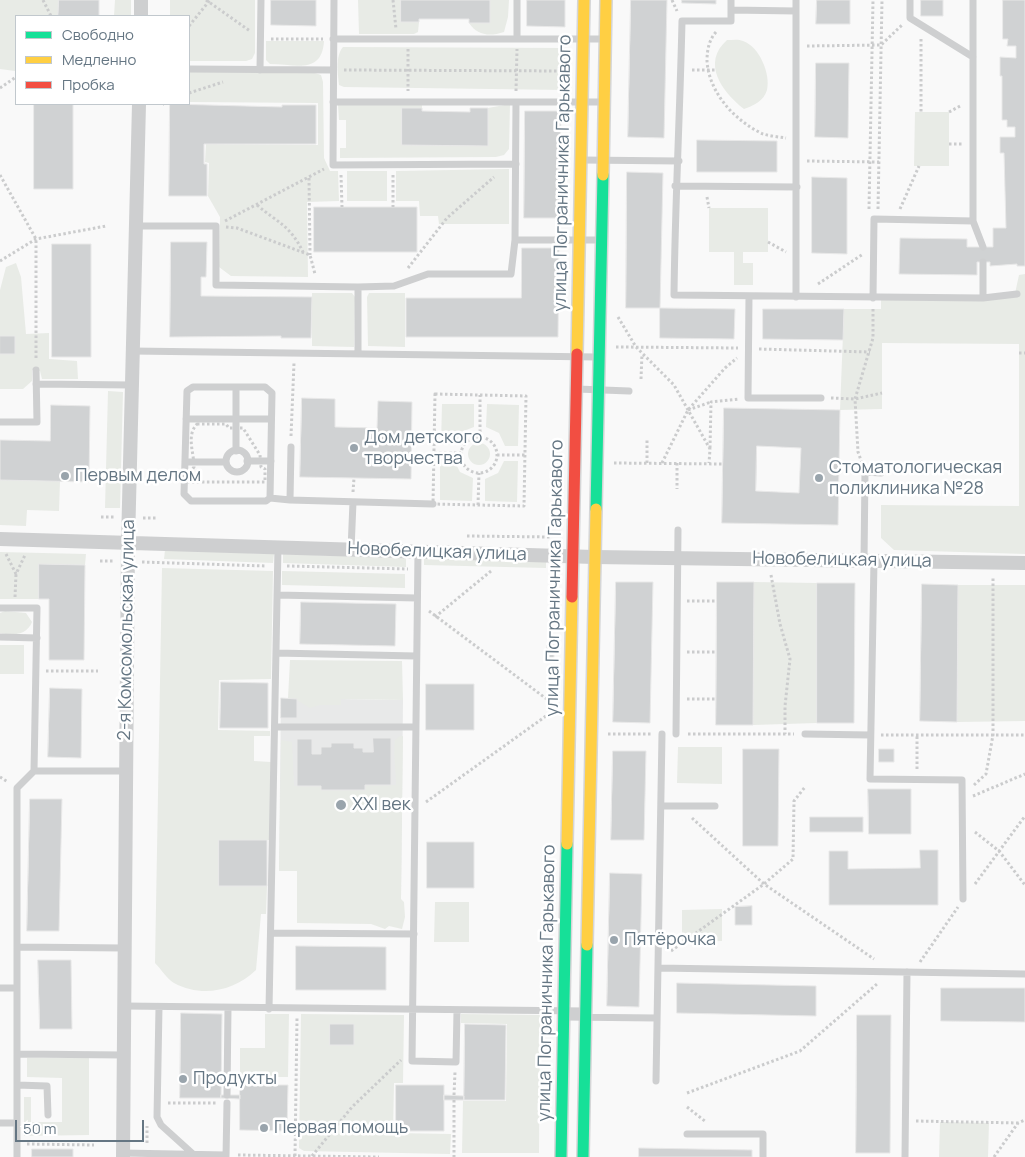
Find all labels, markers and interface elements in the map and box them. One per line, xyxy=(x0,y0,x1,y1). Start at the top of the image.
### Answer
legend xyxy=(15,15,190,105)
text: Свободно xyxy=(62,24,134,45)
street label: улица Пограничника Гарькавого xyxy=(550,34,576,312)
text: Медленно xyxy=(62,49,136,70)
text: Пробка xyxy=(62,74,115,95)
place label: Дом детского творчества xyxy=(364,427,482,469)
street label: улица Пограничника Гарькавого xyxy=(542,439,568,717)
marker: Дом детского творчества xyxy=(348,442,360,454)
place label: Стоматологическая поликлиника №28 xyxy=(829,457,1002,499)
place label: Первым делом xyxy=(75,465,201,487)
marker: Первым делом xyxy=(59,470,71,482)
marker: Стоматологическая поликлиника №28 xyxy=(813,472,825,484)
street label: 2-я Комсомольская улица xyxy=(114,519,140,741)
street label: Новобелицкая улица xyxy=(347,538,527,566)
street label: Новобелицкая улица xyxy=(752,548,932,572)
place label: XXI век xyxy=(352,794,411,816)
marker: XXI век xyxy=(334,798,348,812)
street label: улица Пограничника Гарькавого xyxy=(534,844,560,1122)
place label: Пятёрочка xyxy=(624,929,716,951)
marker: Пятёрочка xyxy=(608,934,620,946)
place label: Продукты xyxy=(193,1068,277,1090)
marker: Продукты xyxy=(177,1073,189,1085)
scale bar xyxy=(18,1110,146,1142)
place label: Первая помощь xyxy=(274,1117,408,1139)
text: 50 m xyxy=(23,1118,57,1139)
marker: Первая помощь xyxy=(258,1122,270,1134)

